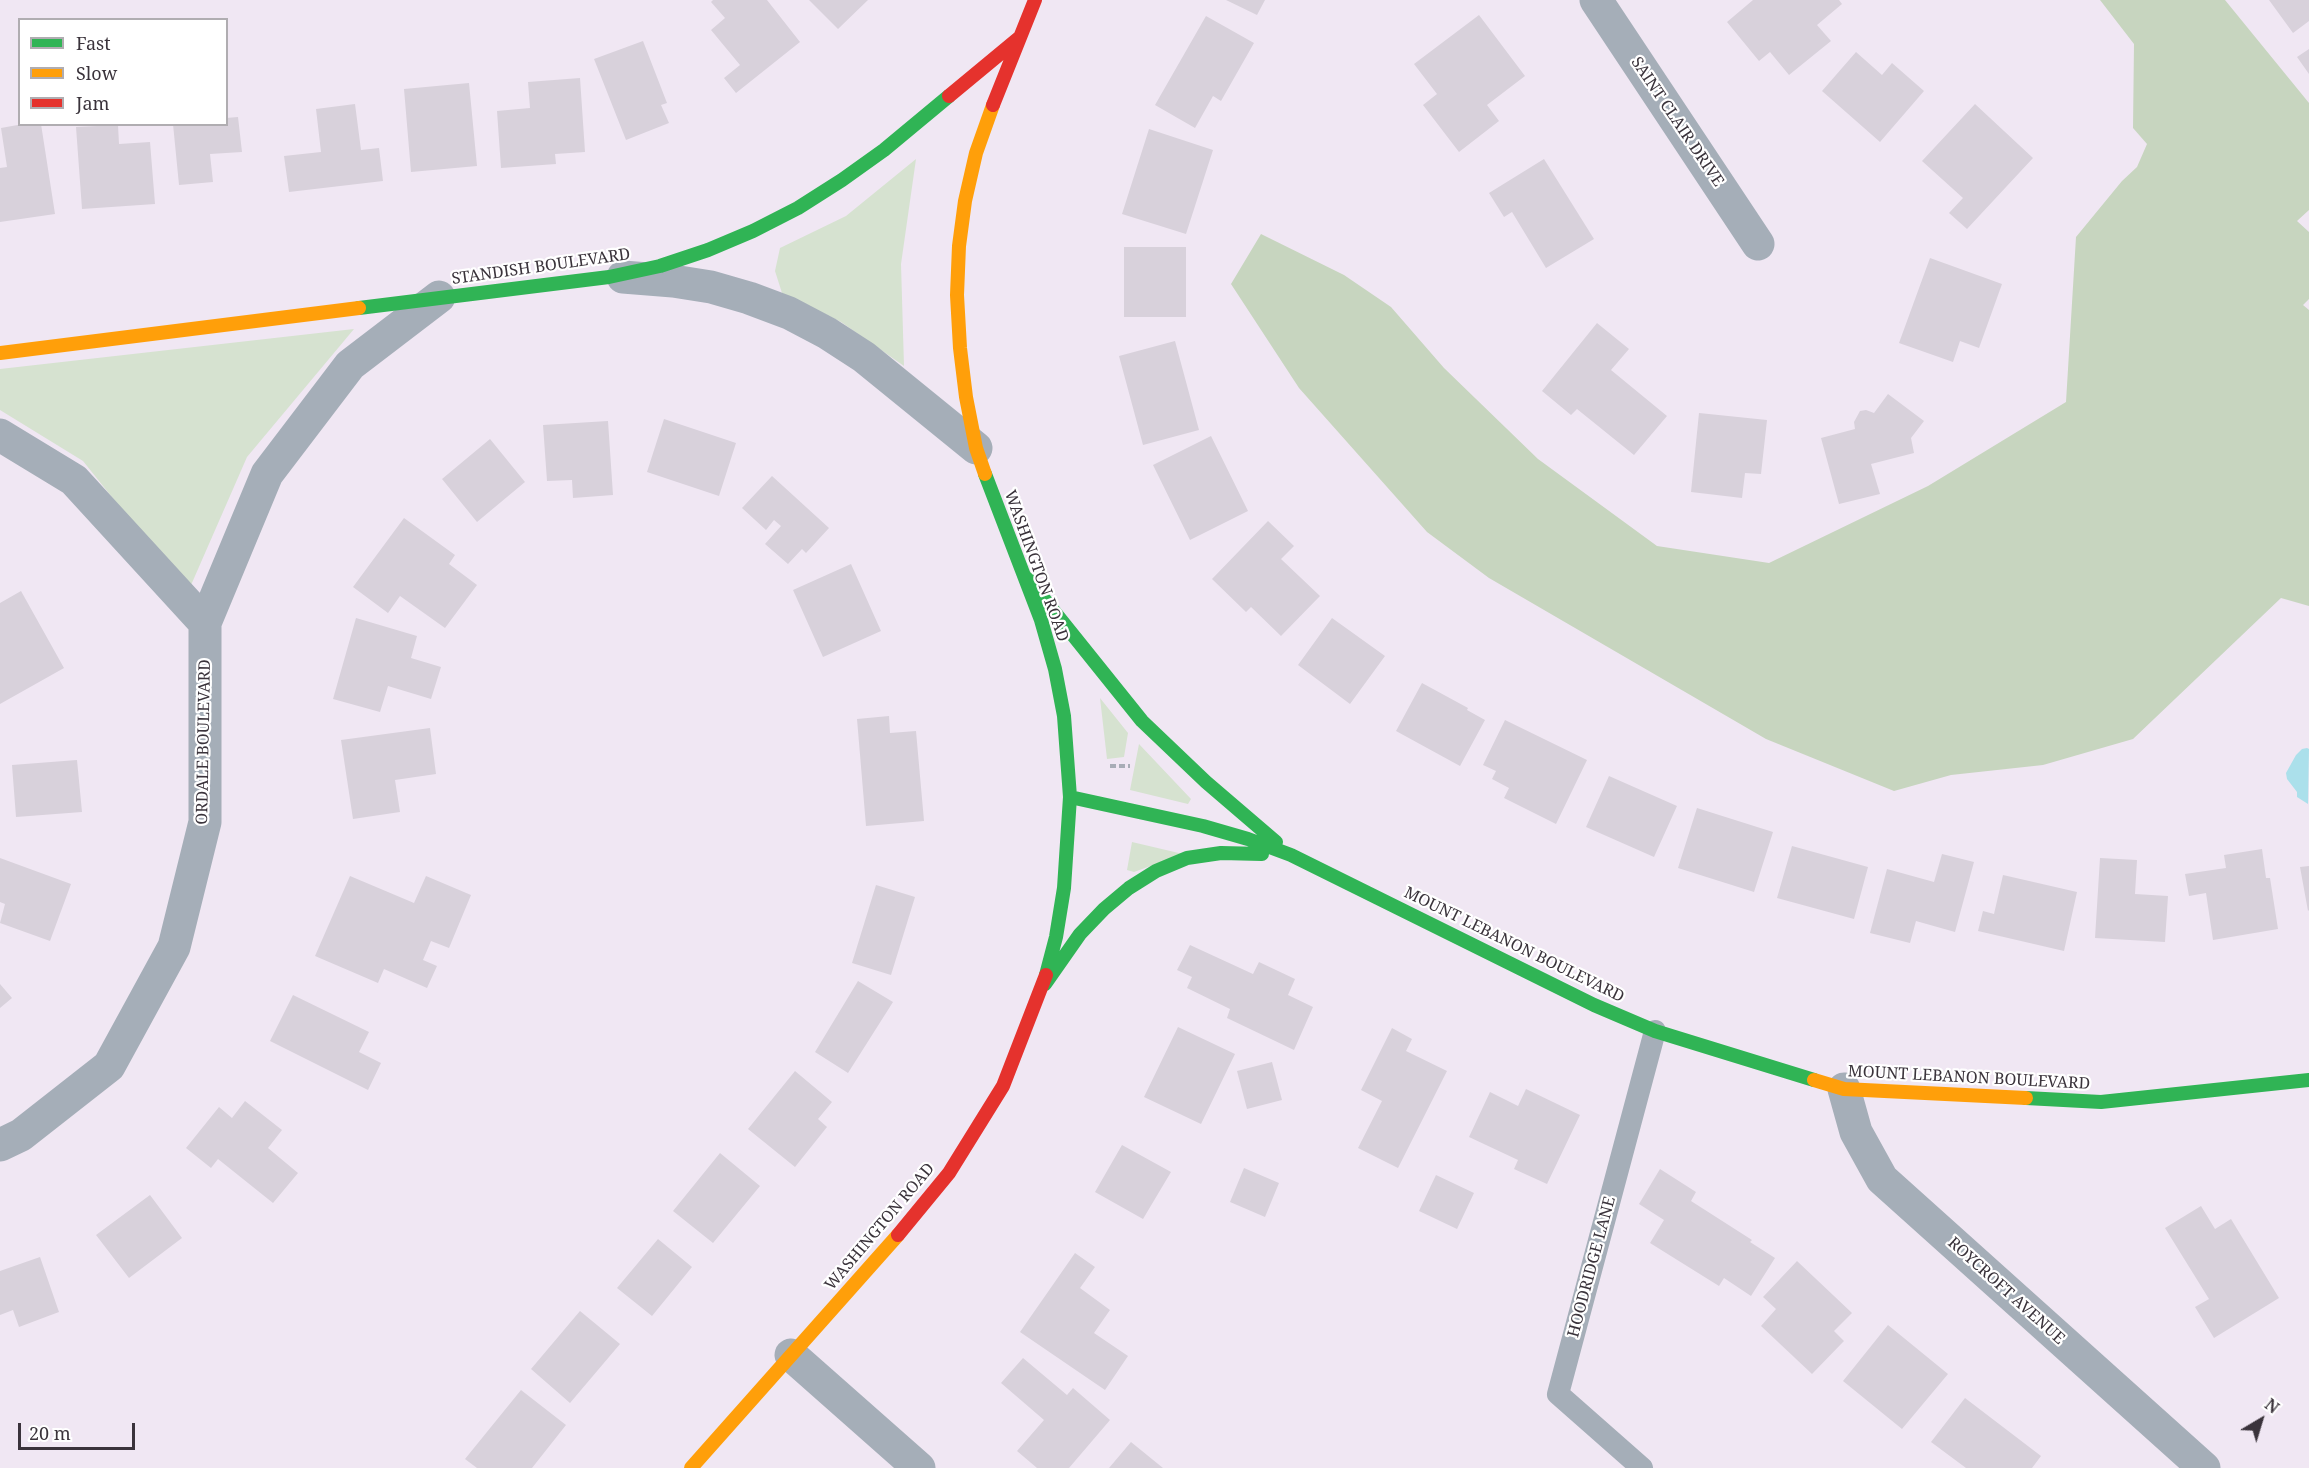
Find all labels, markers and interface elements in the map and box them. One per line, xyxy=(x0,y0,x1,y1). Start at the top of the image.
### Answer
legend xyxy=(18,18,228,126)
text: Fast xyxy=(76,31,111,55)
street label: SAINT CLAIR DRIVE xyxy=(1627,54,1727,190)
text: Slow xyxy=(76,61,117,85)
text: Jam xyxy=(76,91,110,115)
street label: STANDISH BOULEVARD xyxy=(450,245,632,289)
street label: WASHINGTON ROAD xyxy=(1000,488,1072,644)
street label: ORDALE BOULEVARD xyxy=(193,659,215,825)
street label: MOUNT LEBANON BOULEVARD xyxy=(1401,883,1627,1007)
street label: MOUNT LEBANON BOULEVARD xyxy=(1847,1062,2091,1094)
street label: WASHINGTON ROAD xyxy=(821,1160,939,1294)
street label: HOODRIDGE LANE xyxy=(1564,1194,1620,1340)
street label: ROYCROFT AVENUE xyxy=(1944,1233,2068,1349)
north arrow xyxy=(2231,1390,2291,1450)
text: N xyxy=(2260,1393,2284,1418)
scale bar xyxy=(21,1411,138,1449)
text: 20 m xyxy=(29,1421,71,1445)

